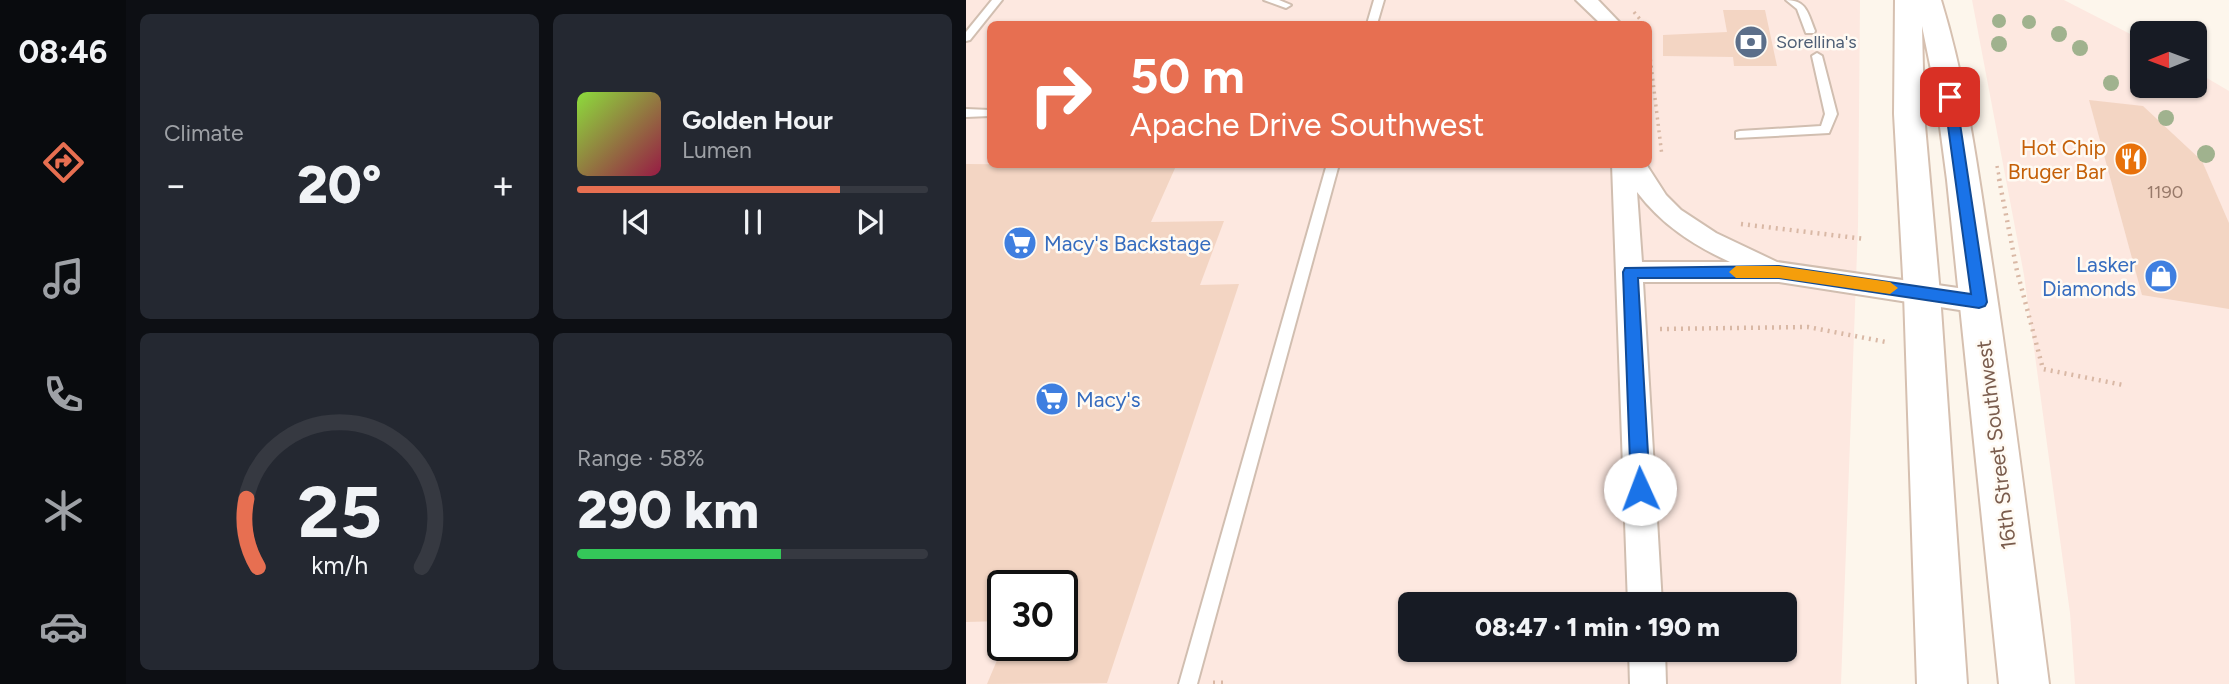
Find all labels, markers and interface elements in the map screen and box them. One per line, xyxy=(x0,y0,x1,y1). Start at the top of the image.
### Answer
north arrow xyxy=(2130,21,2207,98)
map controls xyxy=(2130,21,2207,98)
bank icon: Sorellina's xyxy=(1732,23,1770,61)
place label: Sorellina's xyxy=(1776,31,1857,53)
text: 08:46 xyxy=(19,33,107,71)
text: 50 m xyxy=(1130,46,1245,105)
icon: right xyxy=(1015,49,1106,140)
pin xyxy=(1920,67,1980,127)
icon: arrive xyxy=(1931,78,1969,116)
text: Golden Hour xyxy=(682,104,833,136)
text: Apache Drive Southwest xyxy=(1130,106,1484,144)
text: Climate xyxy=(164,119,243,147)
place label: Hot Chip Bruger Bar xyxy=(2008,135,2106,184)
text: Lumen xyxy=(682,136,752,164)
icon: directions xyxy=(39,138,88,187)
restaurant icon: Hot Chip Bruger Bar xyxy=(2112,140,2150,178)
text: 20° xyxy=(297,154,382,216)
text: − xyxy=(164,162,188,208)
text: + xyxy=(491,162,515,208)
house number: 1190 xyxy=(2147,181,2183,203)
icon: previous xyxy=(617,203,655,241)
icon: pause xyxy=(734,203,772,241)
icon: next xyxy=(851,203,889,241)
supermarket icon: Macy's Backstage xyxy=(1001,224,1039,262)
place label: Macy's Backstage xyxy=(1044,231,1211,256)
place label: Lasker Diamonds xyxy=(2042,252,2136,301)
icon: music xyxy=(39,254,88,303)
shop icon: Lasker Diamonds xyxy=(2142,257,2180,295)
street label: 16th Street Southwest xyxy=(1971,339,2021,551)
icon: phone xyxy=(39,370,88,419)
supermarket icon: Macy's xyxy=(1033,380,1071,418)
place label: Macy's xyxy=(1076,387,1141,412)
text: Range · 58% xyxy=(577,444,705,472)
position arrow xyxy=(1603,452,1677,526)
text: 25 xyxy=(297,469,382,556)
text: 290 km xyxy=(577,479,759,541)
icon: climate xyxy=(39,486,88,535)
text: km/h xyxy=(311,550,368,580)
speed limit sign: 30 xyxy=(987,570,1078,661)
icon: car xyxy=(39,602,88,651)
text: 08:47 · 1 min · 190 m xyxy=(1475,611,1720,643)

